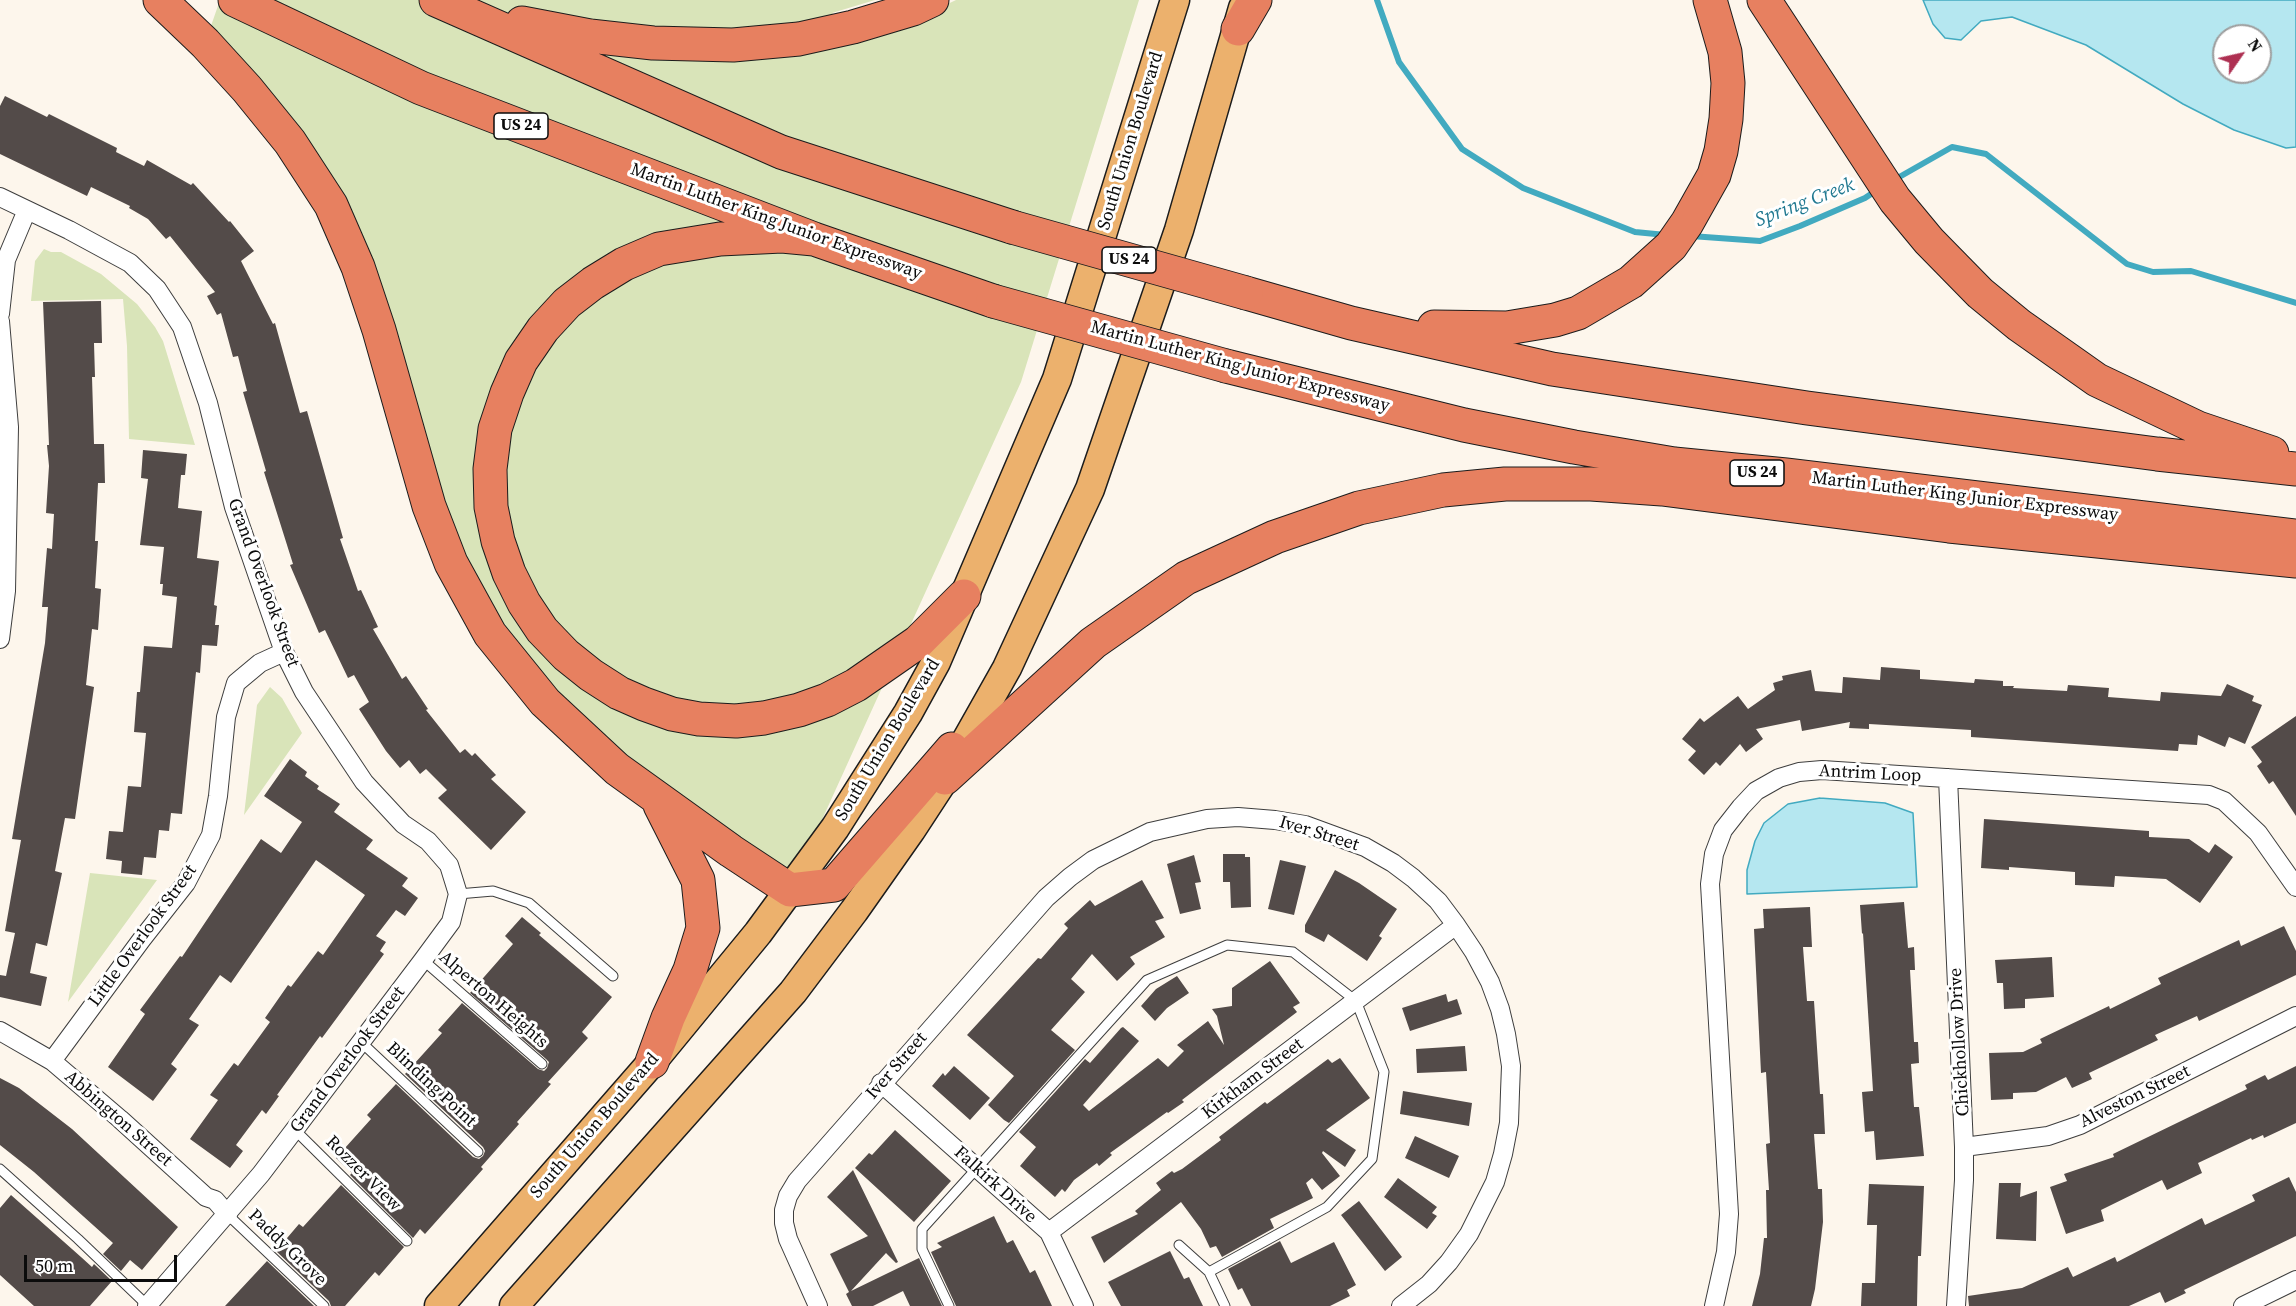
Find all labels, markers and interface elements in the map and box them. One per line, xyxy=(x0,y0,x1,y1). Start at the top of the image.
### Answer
north arrow xyxy=(2212,24,2272,84)
text: N xyxy=(2243,34,2268,56)
street label: South Union Boulevard xyxy=(1094,49,1168,233)
road number: US 24 xyxy=(494,113,548,139)
street label: Martin Luther King Junior Expressway xyxy=(627,159,925,285)
water label: Spring Creek xyxy=(1752,173,1858,233)
road number: US 24 xyxy=(1102,247,1156,273)
street label: Martin Luther King Junior Expressway xyxy=(1088,317,1392,417)
road number: US 24 xyxy=(1730,460,1784,486)
street label: Martin Luther King Junior Expressway xyxy=(1811,467,2119,527)
street label: Grand Overlook Street xyxy=(222,496,304,670)
street label: South Union Boulevard xyxy=(831,655,945,825)
street label: Antrim Loop xyxy=(1818,761,1922,787)
street label: Iver Street xyxy=(1277,812,1361,856)
street label: Little Overlook Street xyxy=(84,861,202,1011)
street label: Alperton Heights xyxy=(434,947,552,1053)
street label: Chickhollow Drive xyxy=(1945,967,1975,1117)
street label: Grand Overlook Street xyxy=(286,983,410,1137)
street label: Iver Street xyxy=(862,1028,932,1104)
street label: Kirkham Street xyxy=(1198,1034,1308,1124)
street label: Blinding Point xyxy=(382,1038,480,1132)
street label: South Union Boulevard xyxy=(526,1049,664,1203)
street label: Alveston Street xyxy=(2076,1061,2194,1133)
street label: Abbington Street xyxy=(60,1066,176,1172)
street label: Rozzer View xyxy=(321,1132,405,1216)
street label: Falkirk Drive xyxy=(949,1142,1041,1228)
street label: Paddy Grove xyxy=(243,1205,331,1291)
scale bar xyxy=(27,1243,180,1281)
text: 50 m xyxy=(35,1253,73,1278)

